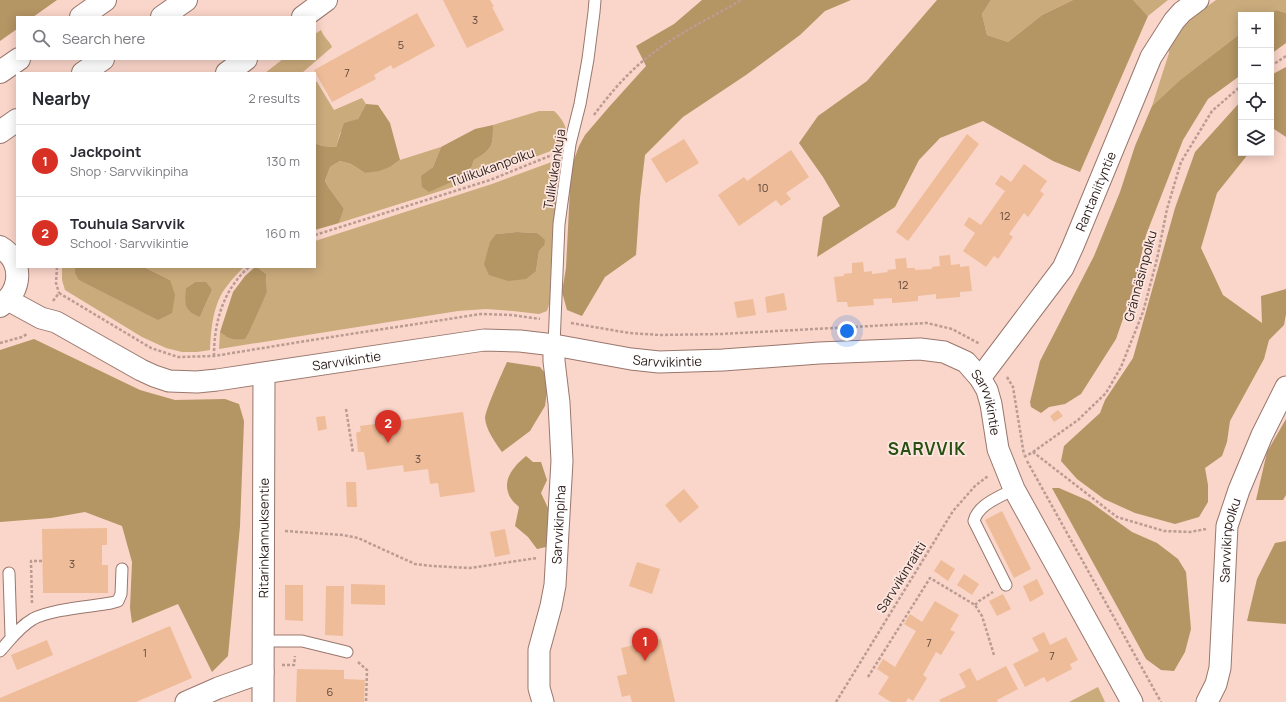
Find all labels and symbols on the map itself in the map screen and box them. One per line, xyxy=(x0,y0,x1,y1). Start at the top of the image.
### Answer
house number: 3 xyxy=(472,12,478,27)
house number: 5 xyxy=(398,37,404,52)
house number: 7 xyxy=(344,65,350,80)
street label: Tulikukankuja xyxy=(539,128,569,210)
street label: Tulikukanpolku xyxy=(447,143,537,191)
street label: Rantaniityntie xyxy=(1071,148,1120,234)
house number: 10 xyxy=(757,180,769,195)
house number: 12 xyxy=(1000,208,1010,223)
street label: Grännäsinpolku xyxy=(1119,228,1161,324)
house number: 12 xyxy=(898,277,908,292)
your location xyxy=(837,321,857,341)
street label: Sarvvikintie xyxy=(311,346,383,375)
street label: Sarvvikintie xyxy=(632,350,703,371)
street label: Sarvvikintie xyxy=(967,365,1005,437)
pin: 2 xyxy=(375,410,401,443)
district label: SARVVIK xyxy=(888,437,966,460)
house number: 3 xyxy=(415,451,421,466)
street label: Ritarinkannuksentie xyxy=(254,477,273,598)
street label: Sarvvikinpiha xyxy=(547,485,570,565)
street label: Sarvvikinpolku xyxy=(1215,495,1245,583)
street label: Sarvvikinraitti xyxy=(872,538,930,616)
house number: 3 xyxy=(69,556,75,571)
pin: 1 xyxy=(632,628,658,661)
house number: 7 xyxy=(926,635,932,650)
house number: 1 xyxy=(143,645,147,660)
house number: 7 xyxy=(1049,648,1055,663)
house number: 6 xyxy=(327,684,334,699)

